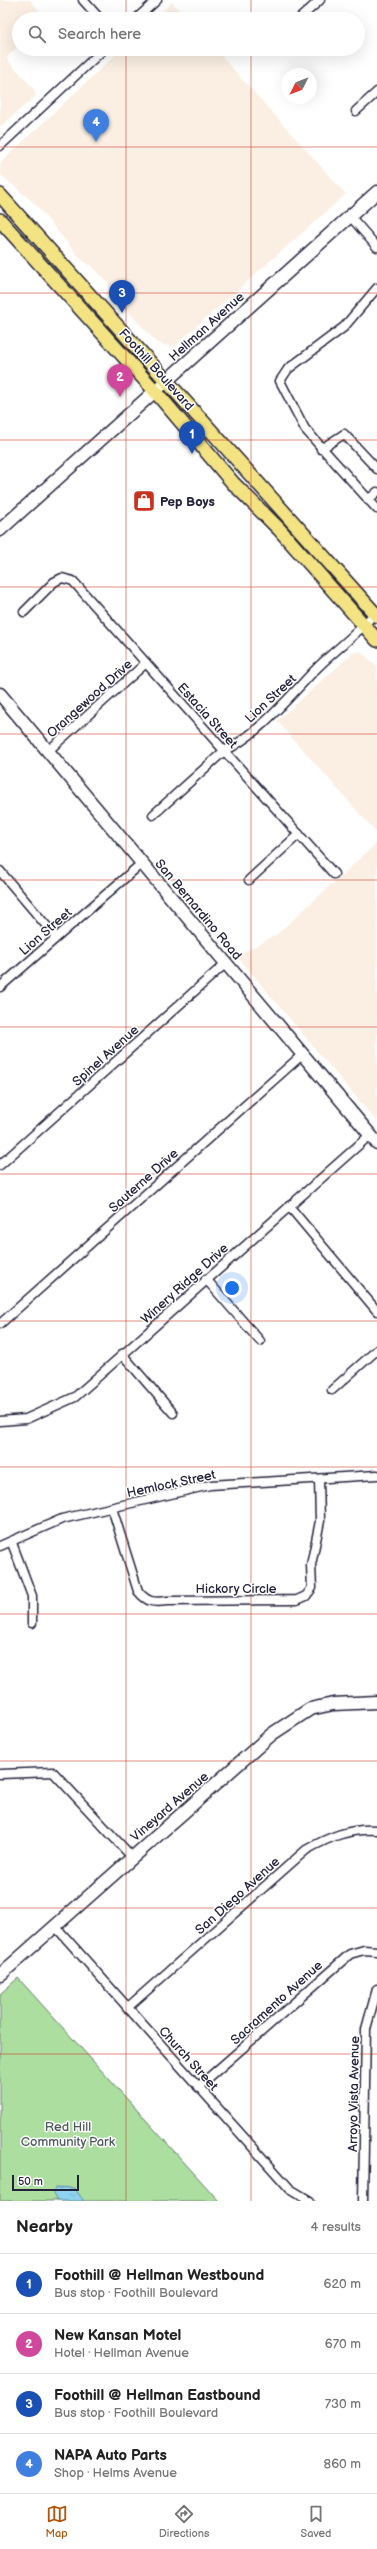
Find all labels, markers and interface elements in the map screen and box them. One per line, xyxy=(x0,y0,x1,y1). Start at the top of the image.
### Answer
search box xyxy=(12,12,365,56)
icon: search xyxy=(26,23,48,45)
text: Search here xyxy=(58,25,141,44)
north arrow xyxy=(281,68,317,104)
pin: 4 xyxy=(83,109,109,142)
pin: 3 xyxy=(109,280,135,313)
street label: Hellman Avenue xyxy=(166,289,248,365)
street label: Foothill Boulevard xyxy=(115,325,197,414)
pin: 2 xyxy=(107,364,133,397)
pin: 1 xyxy=(179,421,205,454)
shop icon: Pep Boys xyxy=(131,488,157,514)
place label: Pep Boys xyxy=(160,494,215,510)
street label: Orangewood Drive xyxy=(44,656,136,741)
street label: Lion Street xyxy=(242,671,300,726)
street label: Estacia Street xyxy=(174,680,241,752)
street label: San Bernardino Road xyxy=(151,856,245,963)
street label: Lion Street xyxy=(16,905,75,959)
street label: Spinel Avenue xyxy=(69,1022,142,1090)
street label: Sauterne Drive xyxy=(106,1145,182,1216)
street label: Winery Ridge Drive xyxy=(138,1240,232,1327)
your location xyxy=(222,1278,242,1298)
street label: Hemlock Street xyxy=(125,1467,217,1501)
street label: Hickory Circle xyxy=(195,1581,277,1597)
street label: Vineyard Avenue xyxy=(127,1768,212,1845)
street label: San Diego Avenue xyxy=(192,1853,283,1938)
street label: Sacramento Avenue xyxy=(228,1957,326,2048)
street label: Church Street xyxy=(155,2023,221,2094)
street label: Arroyo Vista Avenue xyxy=(345,2036,363,2152)
park label: Red Hill Community Park xyxy=(21,2119,116,2150)
scale bar xyxy=(12,2173,79,2192)
text: 50 m xyxy=(18,2175,43,2188)
text: Nearby xyxy=(16,2217,73,2237)
text: 4 results xyxy=(311,2219,361,2235)
text: Foothill @ Hellman Westbound xyxy=(54,2266,264,2285)
text: 1 xyxy=(26,2276,32,2292)
text: 620 m xyxy=(323,2276,361,2292)
text: Bus stop · Foothill Boulevard xyxy=(54,2285,218,2301)
text: New Kansan Motel xyxy=(54,2326,181,2345)
text: 2 xyxy=(25,2336,33,2352)
text: 670 m xyxy=(325,2336,361,2352)
text: Hotel · Hellman Avenue xyxy=(54,2345,189,2361)
text: Foothill @ Hellman Eastbound xyxy=(54,2386,261,2405)
text: 3 xyxy=(25,2396,33,2412)
text: 730 m xyxy=(325,2396,361,2412)
text: Bus stop · Foothill Boulevard xyxy=(54,2405,218,2421)
text: NAPA Auto Parts xyxy=(54,2446,167,2465)
text: 4 xyxy=(25,2456,33,2472)
text: 860 m xyxy=(324,2456,361,2472)
text: Shop · Helms Avenue xyxy=(54,2465,177,2481)
tab: Map xyxy=(46,2503,68,2540)
tab: Directions xyxy=(159,2503,209,2540)
tab: Saved xyxy=(301,2503,331,2540)

